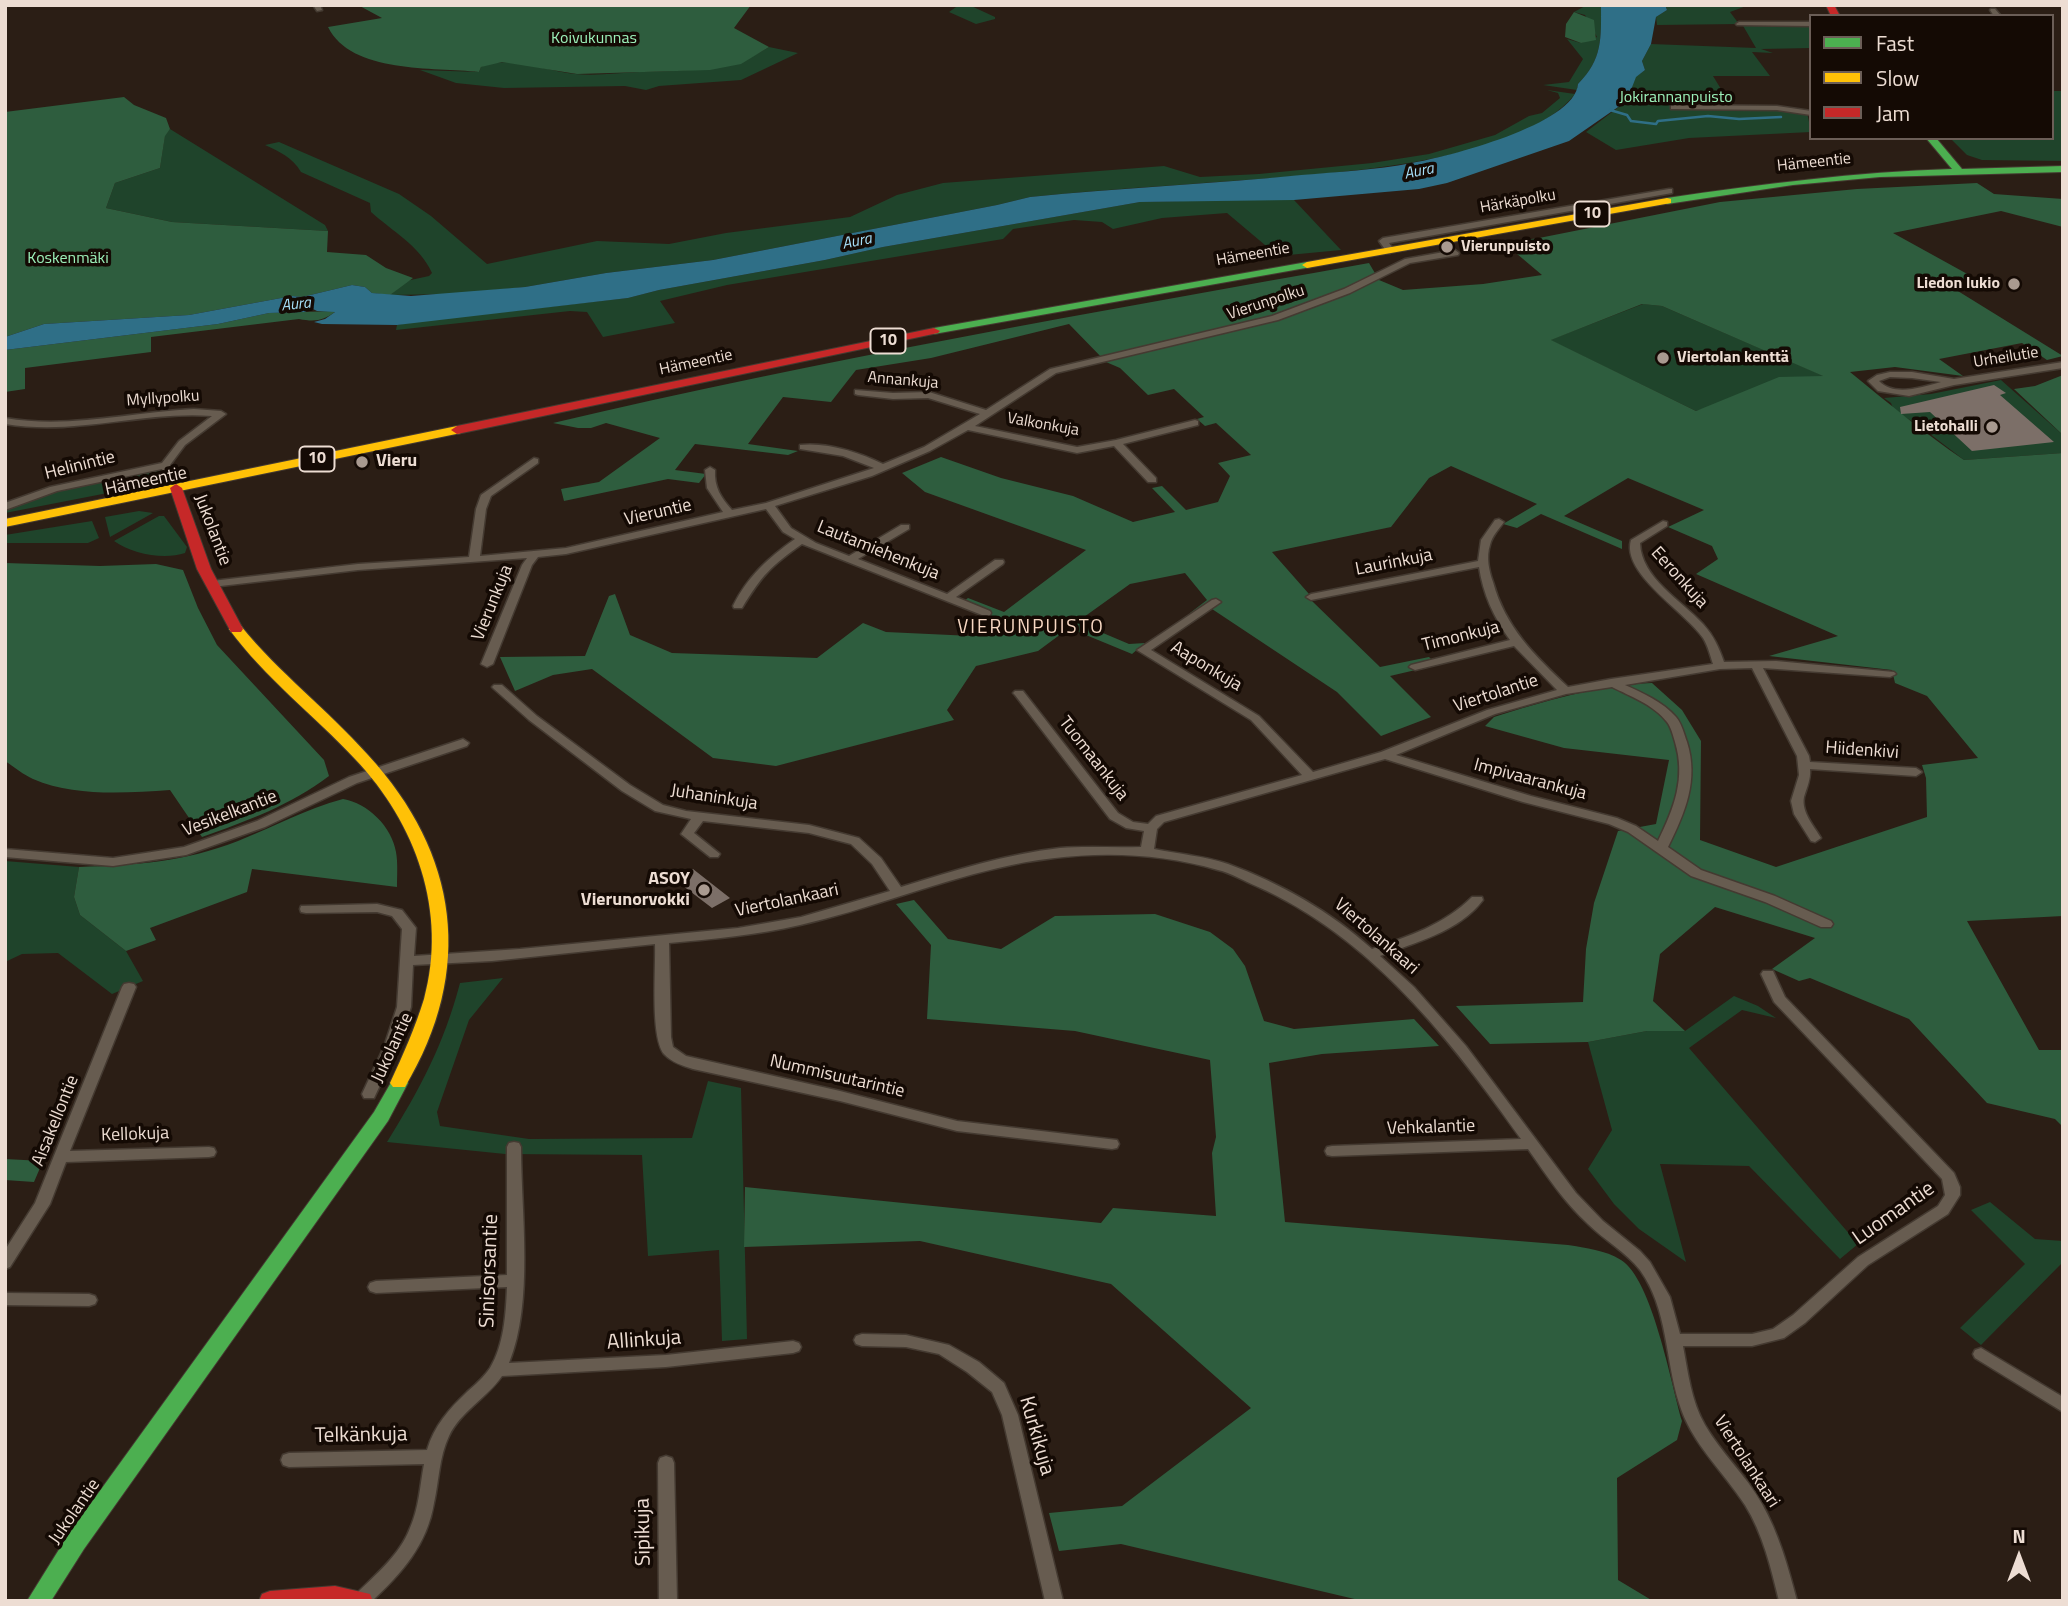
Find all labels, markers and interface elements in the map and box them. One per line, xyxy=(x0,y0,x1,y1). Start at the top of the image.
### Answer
legend xyxy=(1809,14,2054,140)
text: Fast xyxy=(1876,27,1914,59)
park label: Koivukunnas xyxy=(551,29,637,49)
text: Slow xyxy=(1876,62,1919,94)
park label: Jokirannanpuisto xyxy=(1619,88,1733,108)
text: Jam xyxy=(1876,97,1910,129)
street label: Hämeentie xyxy=(1776,150,1852,176)
water label: Aura xyxy=(1403,160,1435,184)
street label: Härkäpolku xyxy=(1479,186,1557,218)
road number: 10 xyxy=(1574,202,1610,227)
water label: Aura xyxy=(841,230,873,254)
place label: Vierunpuisto xyxy=(1461,237,1550,257)
street label: Hämeentie xyxy=(1215,239,1291,271)
marker: Vierunpuisto xyxy=(1439,239,1455,255)
park label: Koskenmäki xyxy=(27,249,109,269)
place label: Liedon lukio xyxy=(1916,274,2000,294)
marker: Liedon lukio xyxy=(2006,276,2022,292)
street label: Vierunpolku xyxy=(1225,281,1307,325)
water label: Aura xyxy=(280,294,312,316)
road number: 10 xyxy=(870,328,906,354)
street label: Urheilutie xyxy=(1972,343,2040,373)
street label: Hämeentie xyxy=(658,346,734,380)
place label: Viertolan kenttä xyxy=(1677,348,1789,368)
marker: Viertolan kenttä xyxy=(1655,350,1671,366)
street label: Annankuja xyxy=(867,368,939,394)
street label: Myllypolku xyxy=(126,387,200,411)
street label: Valkonkuja xyxy=(1006,409,1080,441)
place label: Lietohalli xyxy=(1914,417,1978,437)
marker: Lietohalli xyxy=(1984,419,2000,435)
road number: 10 xyxy=(300,446,334,472)
street label: Helinintie xyxy=(43,447,117,485)
place label: Vieru xyxy=(376,451,417,473)
marker: Vieru xyxy=(354,454,370,470)
street label: Hämeentie xyxy=(103,463,189,501)
street label: Jukolantie xyxy=(189,491,235,569)
street label: Vieruntie xyxy=(622,495,694,531)
street label: Lautamiehenkuja xyxy=(814,517,942,585)
street label: Eeronkuja xyxy=(1646,543,1712,613)
street label: Laurinkuja xyxy=(1354,545,1434,581)
street label: Vierunkuja xyxy=(468,562,518,644)
district label: VIERUNPUISTO xyxy=(959,617,1103,639)
street label: Timonkuja xyxy=(1420,617,1502,657)
street label: Aaponkuja xyxy=(1166,637,1246,697)
street label: Viertolantie xyxy=(1451,670,1541,718)
street label: Tuomaankuja xyxy=(1053,713,1133,805)
street label: Hiidenkivi xyxy=(1825,738,1899,764)
street label: Impivaarankuja xyxy=(1471,755,1589,805)
street label: Juhaninkuja xyxy=(669,780,759,816)
street label: Vesikelkantie xyxy=(180,786,280,842)
place label: ASOY Vierunorvokki xyxy=(581,869,690,912)
street label: Viertolankaari xyxy=(733,880,841,922)
marker: ASOY Vierunorvokki xyxy=(696,882,712,898)
street label: Viertolankaari xyxy=(1329,894,1423,980)
street label: Jukolantie xyxy=(367,1010,419,1086)
street label: Nummisuutarintie xyxy=(767,1051,907,1103)
street label: Aisakellontie xyxy=(28,1072,84,1170)
street label: Vehkalantie xyxy=(1386,1116,1476,1140)
street label: Kellokuja xyxy=(101,1123,169,1147)
street label: Luomantie xyxy=(1848,1177,1940,1251)
street label: Sinisorsantie xyxy=(475,1214,505,1328)
street label: Allinkuja xyxy=(606,1326,682,1356)
street label: Kurkikuja xyxy=(1013,1394,1059,1478)
street label: Viertolankaari xyxy=(1708,1412,1784,1512)
street label: Telkänkuja xyxy=(314,1423,408,1449)
street label: Jukolantie xyxy=(45,1475,105,1549)
street label: Sipikuja xyxy=(631,1498,657,1566)
text: N xyxy=(2012,1521,2026,1550)
north arrow xyxy=(1984,1522,2054,1592)

